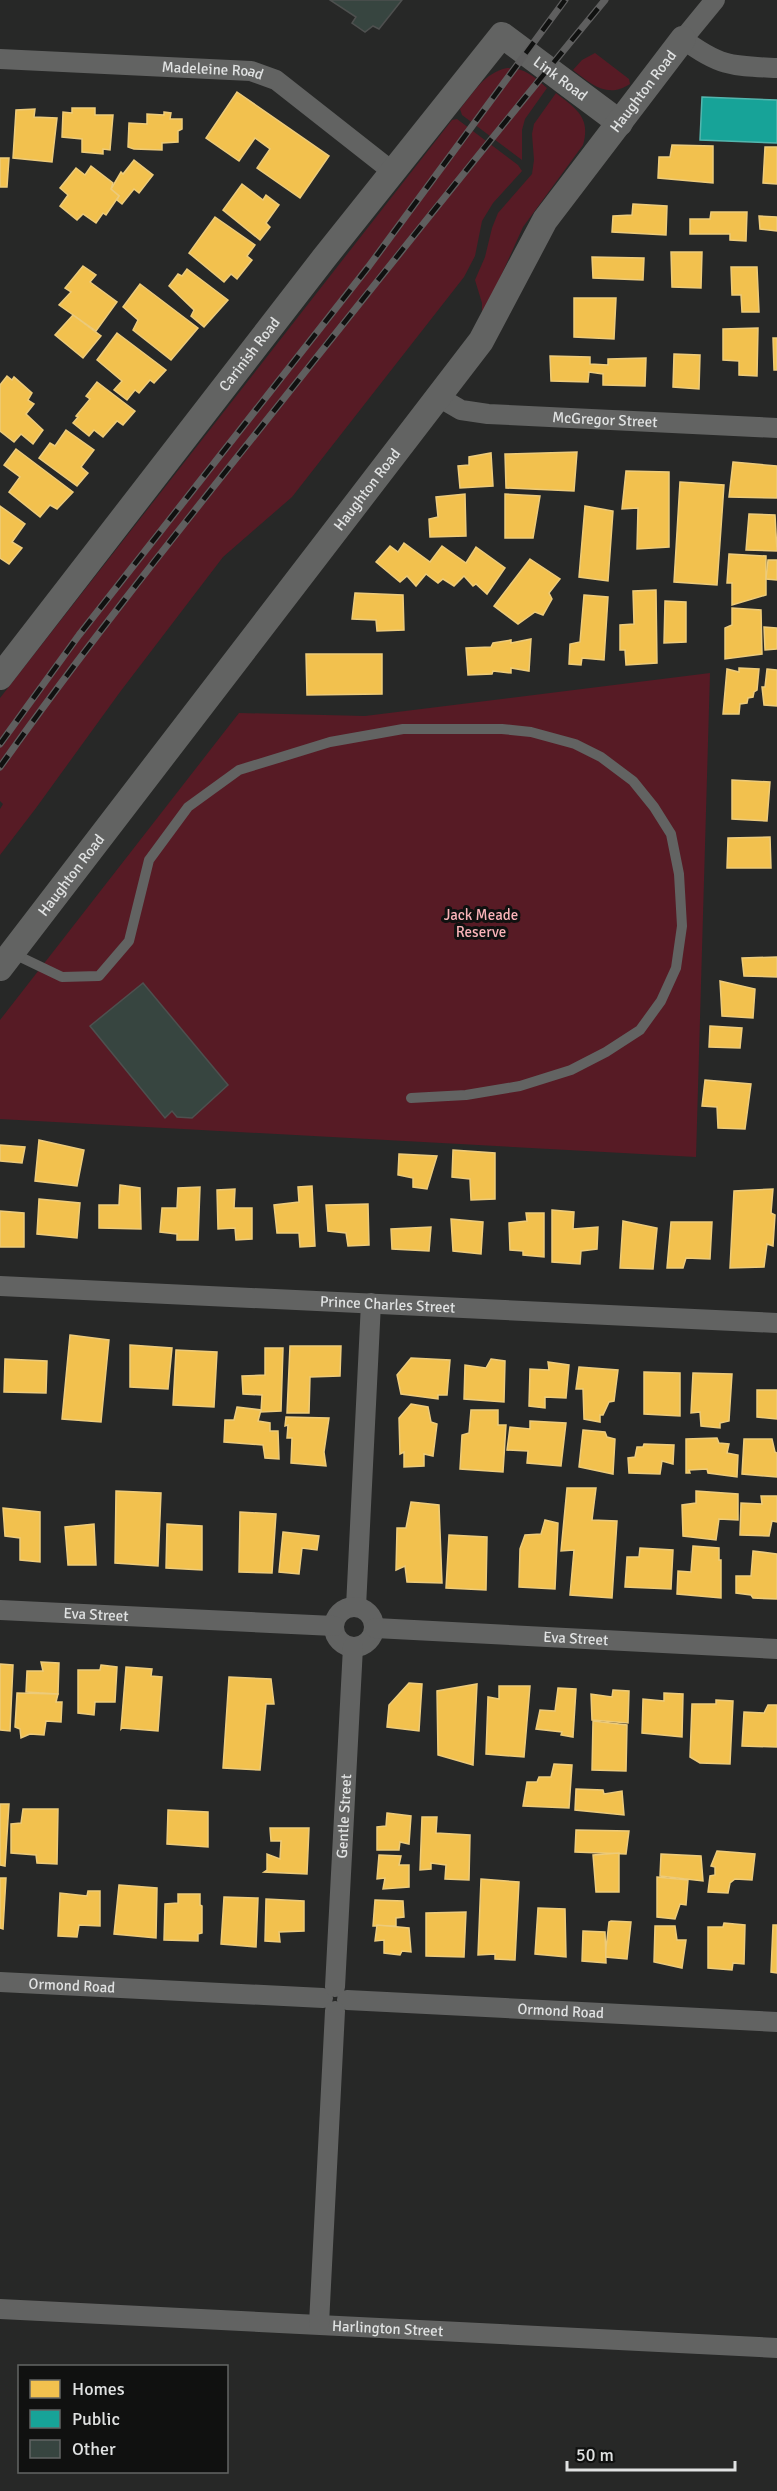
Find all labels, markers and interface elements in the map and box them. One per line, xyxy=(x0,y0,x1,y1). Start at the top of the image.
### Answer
street label: Haughton Road xyxy=(606,47,680,136)
street label: Link Road xyxy=(530,53,591,105)
street label: Madeleine Road xyxy=(161,58,266,84)
street label: Carinish Road xyxy=(215,314,284,395)
street label: McGregor Street xyxy=(552,408,658,431)
street label: Haughton Road xyxy=(330,445,404,534)
street label: Haughton Road xyxy=(34,831,108,920)
park label: Jack Meade Reserve xyxy=(444,906,518,941)
street label: Prince Charles Street xyxy=(320,1292,456,1317)
street label: Eva Street xyxy=(63,1604,129,1625)
street label: Eva Street xyxy=(543,1628,609,1649)
street label: Gentle Street xyxy=(333,1773,355,1859)
street label: Ormond Road xyxy=(28,1974,116,1997)
street label: Ormond Road xyxy=(517,2000,605,2022)
street label: Harlington Street xyxy=(331,2317,444,2340)
legend xyxy=(18,2365,228,2473)
text: Homes xyxy=(72,2378,125,2400)
text: Public xyxy=(72,2408,120,2430)
scale bar xyxy=(567,2434,735,2472)
text: Other xyxy=(72,2438,116,2460)
text: 50 m xyxy=(576,2444,614,2466)

